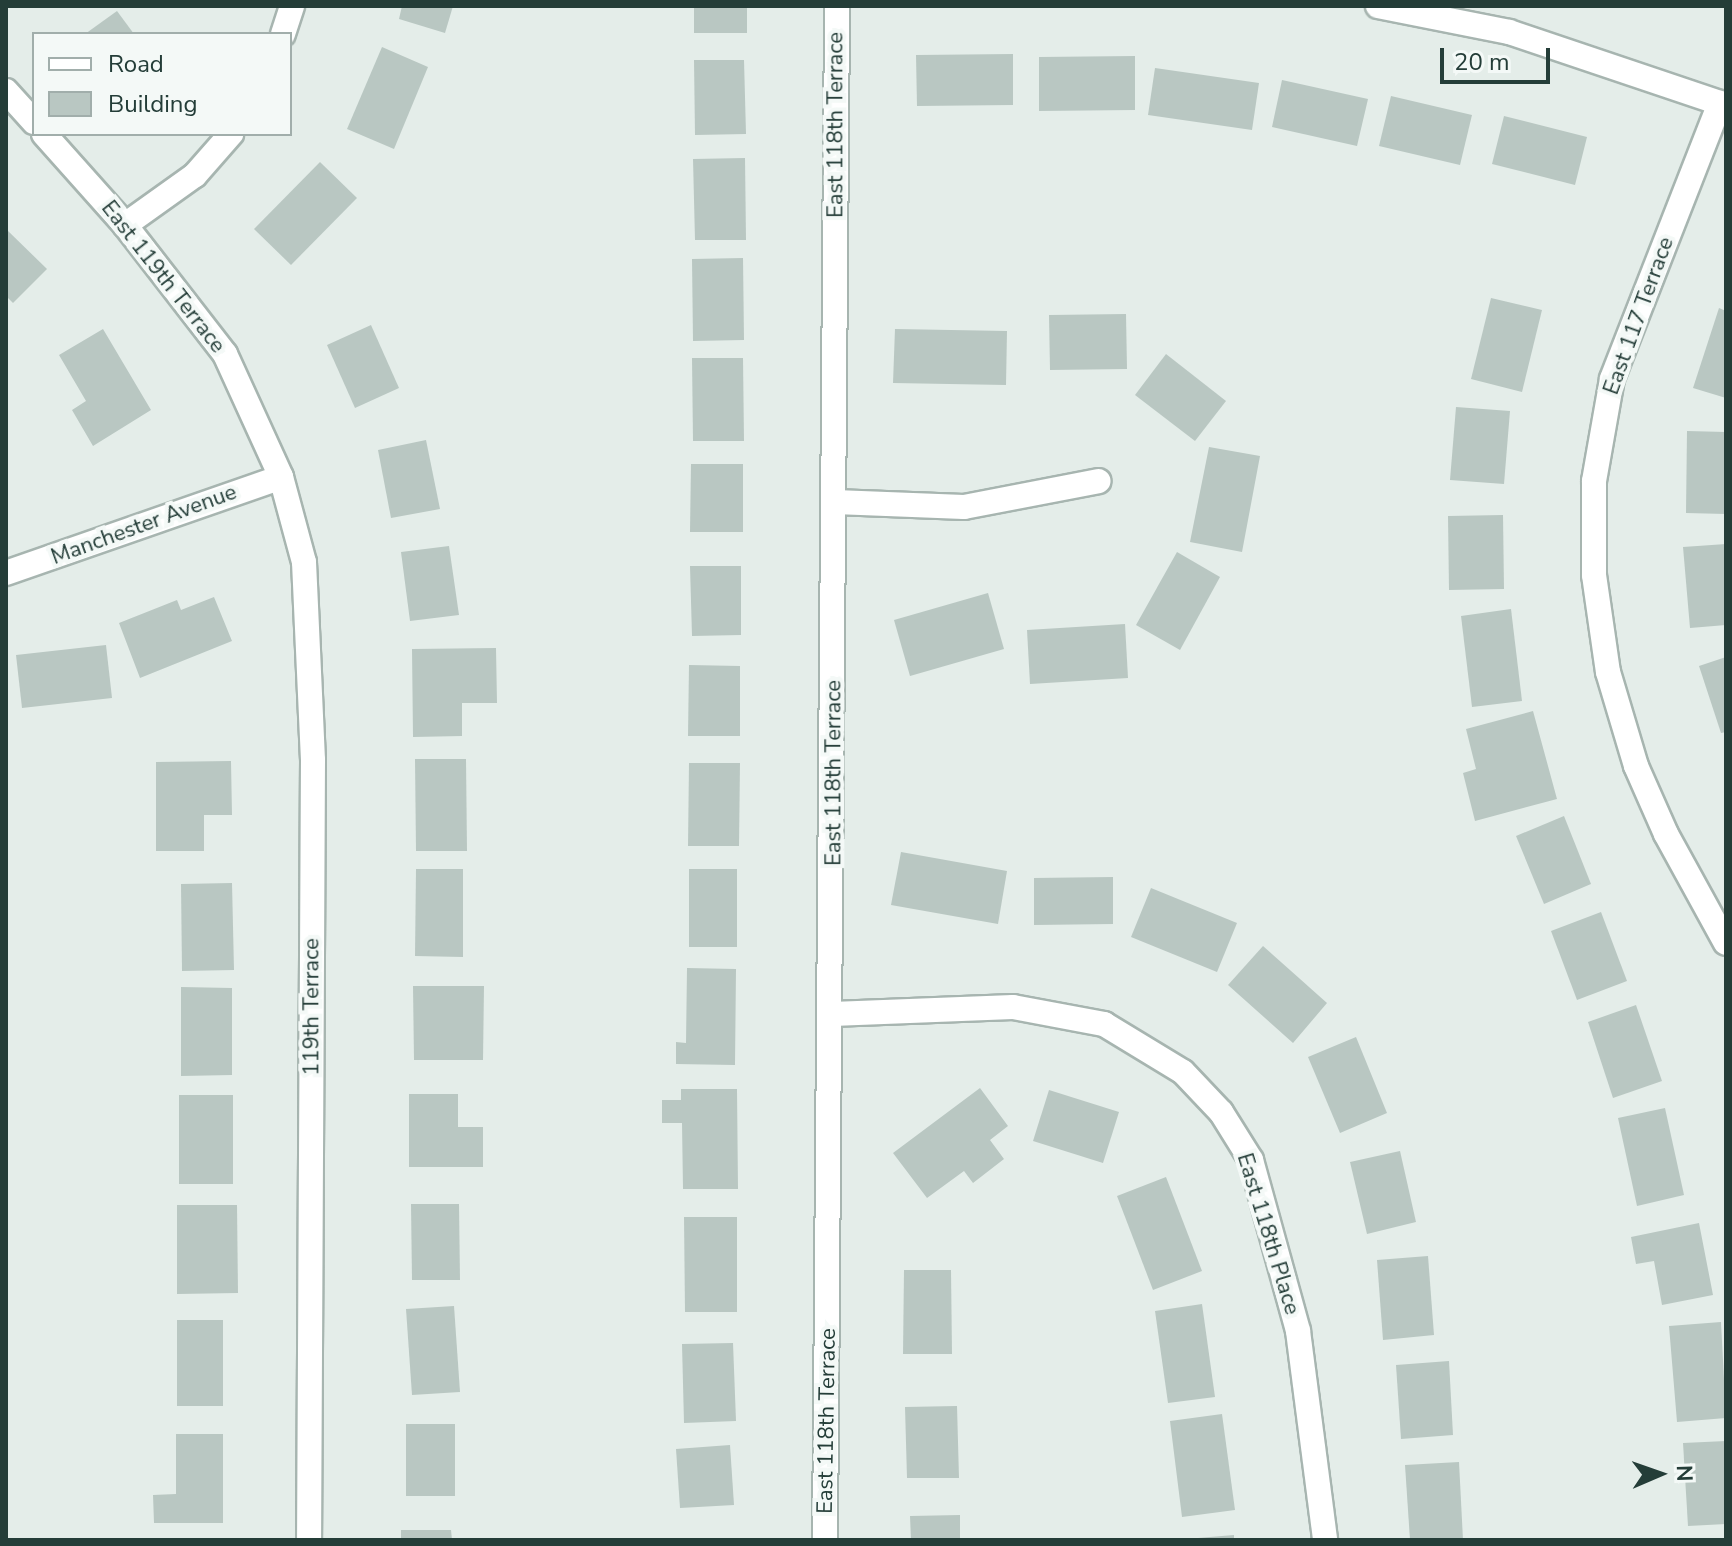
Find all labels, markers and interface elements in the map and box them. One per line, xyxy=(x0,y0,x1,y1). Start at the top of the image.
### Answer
legend xyxy=(32,32,292,136)
street label: East 118th Terrace xyxy=(823,32,849,218)
scale bar xyxy=(1444,32,1554,82)
text: 20 m xyxy=(1454,46,1510,78)
text: Road xyxy=(108,48,164,80)
text: Building xyxy=(108,88,198,120)
street label: East 119th Terrace xyxy=(95,196,231,358)
street label: East 117 Terrace xyxy=(1598,234,1680,398)
street label: Manchester Avenue xyxy=(48,479,240,571)
street label: East 118th Terrace xyxy=(821,680,847,866)
street label: 119th Terrace xyxy=(299,938,325,1076)
street label: East 118th Place xyxy=(1231,1150,1305,1318)
street label: East 118th Terrace xyxy=(812,1328,842,1514)
north arrow xyxy=(1620,1434,1700,1514)
text: N xyxy=(1669,1464,1699,1482)

